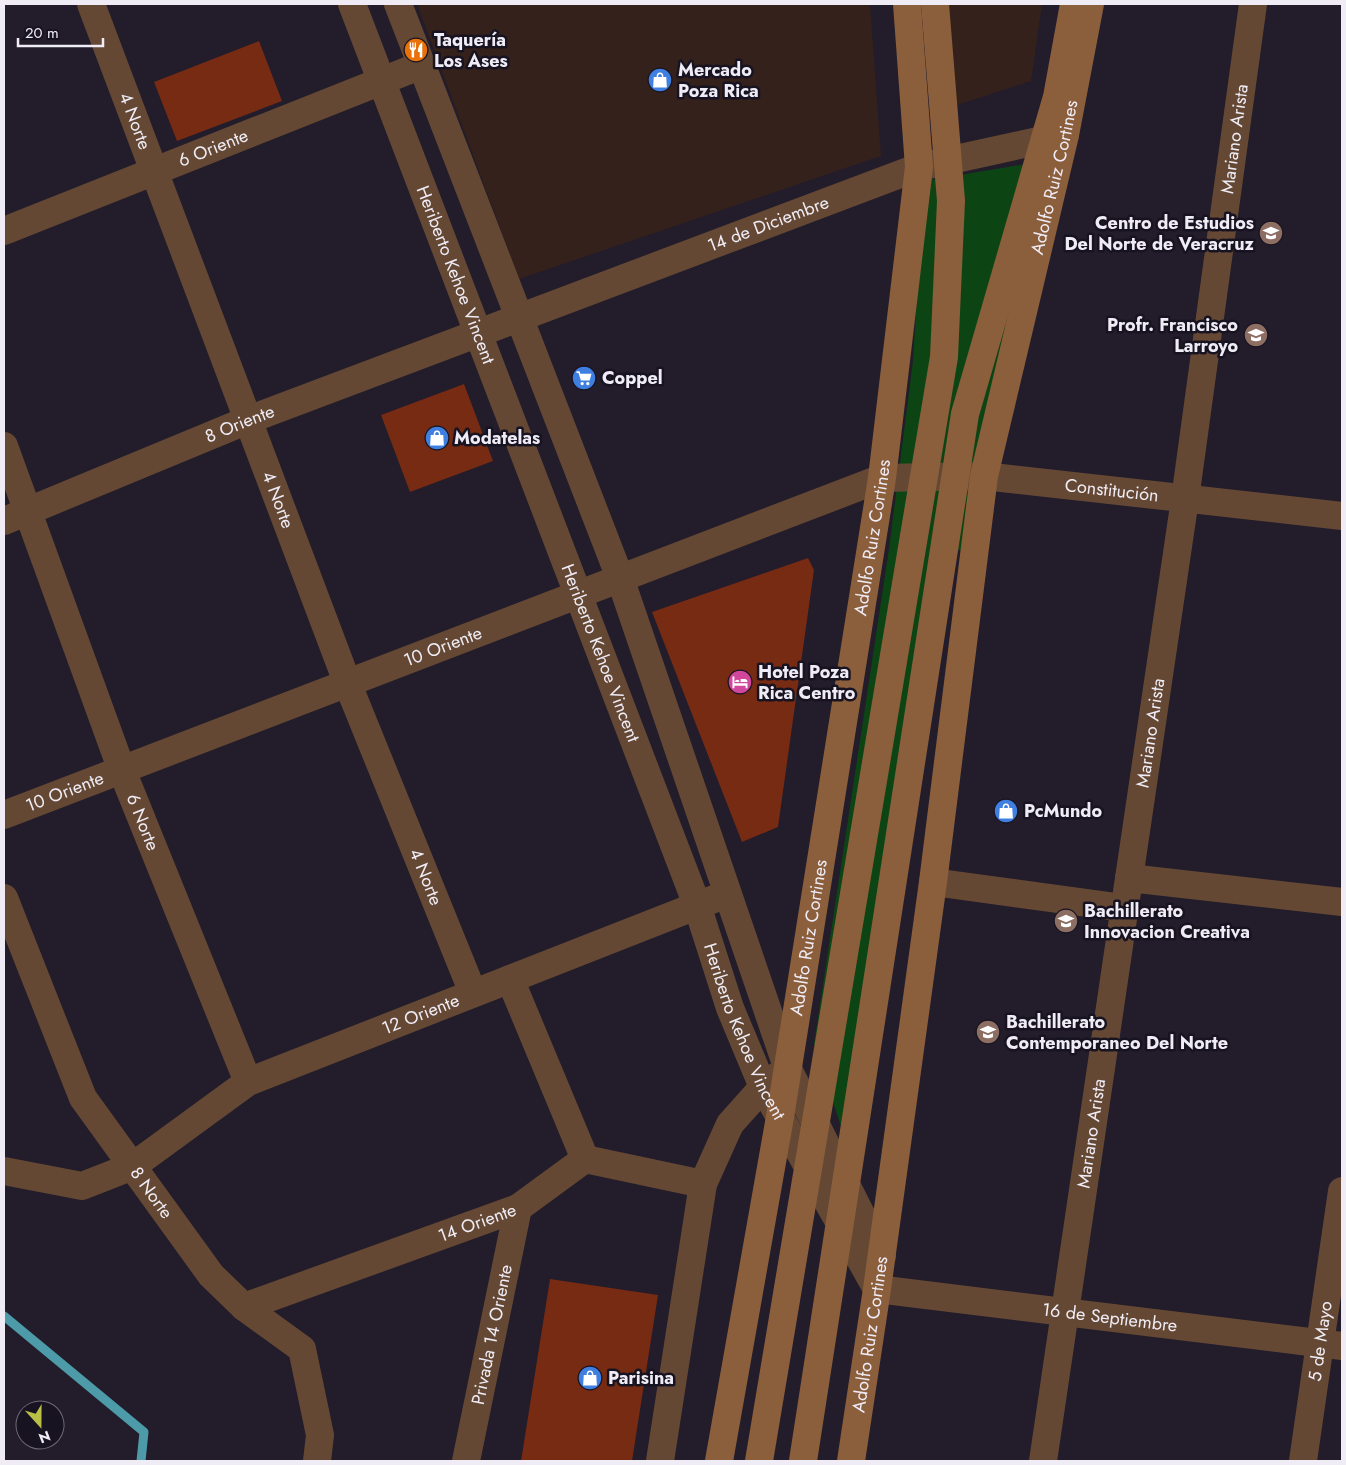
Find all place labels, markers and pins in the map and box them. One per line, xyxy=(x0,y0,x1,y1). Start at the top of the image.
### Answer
place label: Taquería Los Ases xyxy=(434,27,508,74)
restaurant icon: Taquería Los Ases xyxy=(403,37,429,63)
place label: Mercado Poza Rica xyxy=(678,57,759,104)
shop icon: Mercado Poza Rica xyxy=(647,67,673,93)
place label: Centro de Estudios Del Norte de Veracruz xyxy=(1064,210,1255,257)
school or university icon: Centro de Estudios Del Norte de Veracruz xyxy=(1258,220,1284,246)
place label: Profr. Francisco Larroyo xyxy=(1107,312,1238,359)
school or university icon: Profr. Francisco Larroyo xyxy=(1243,322,1269,348)
supermarket icon: Coppel xyxy=(571,365,597,391)
place label: Coppel xyxy=(602,365,663,391)
shop icon: Modatelas xyxy=(424,425,450,451)
place label: Modatelas xyxy=(454,425,540,451)
place label: Hotel Poza Rica Centro xyxy=(758,659,856,706)
hotel icon: Hotel Poza Rica Centro xyxy=(727,669,753,695)
shop icon: PcMundo xyxy=(993,798,1019,824)
place label: PcMundo xyxy=(1024,798,1102,824)
place label: Bachillerato Innovacion Creativa xyxy=(1084,898,1250,945)
school or university icon: Bachillerato Innovacion Creativa xyxy=(1053,908,1079,934)
place label: Bachillerato Contemporaneo Del Norte xyxy=(1006,1009,1228,1056)
school or university icon: Bachillerato Contemporaneo Del Norte xyxy=(975,1019,1001,1045)
shop icon: Parisina xyxy=(577,1365,603,1391)
place label: Parisina xyxy=(608,1365,674,1391)

